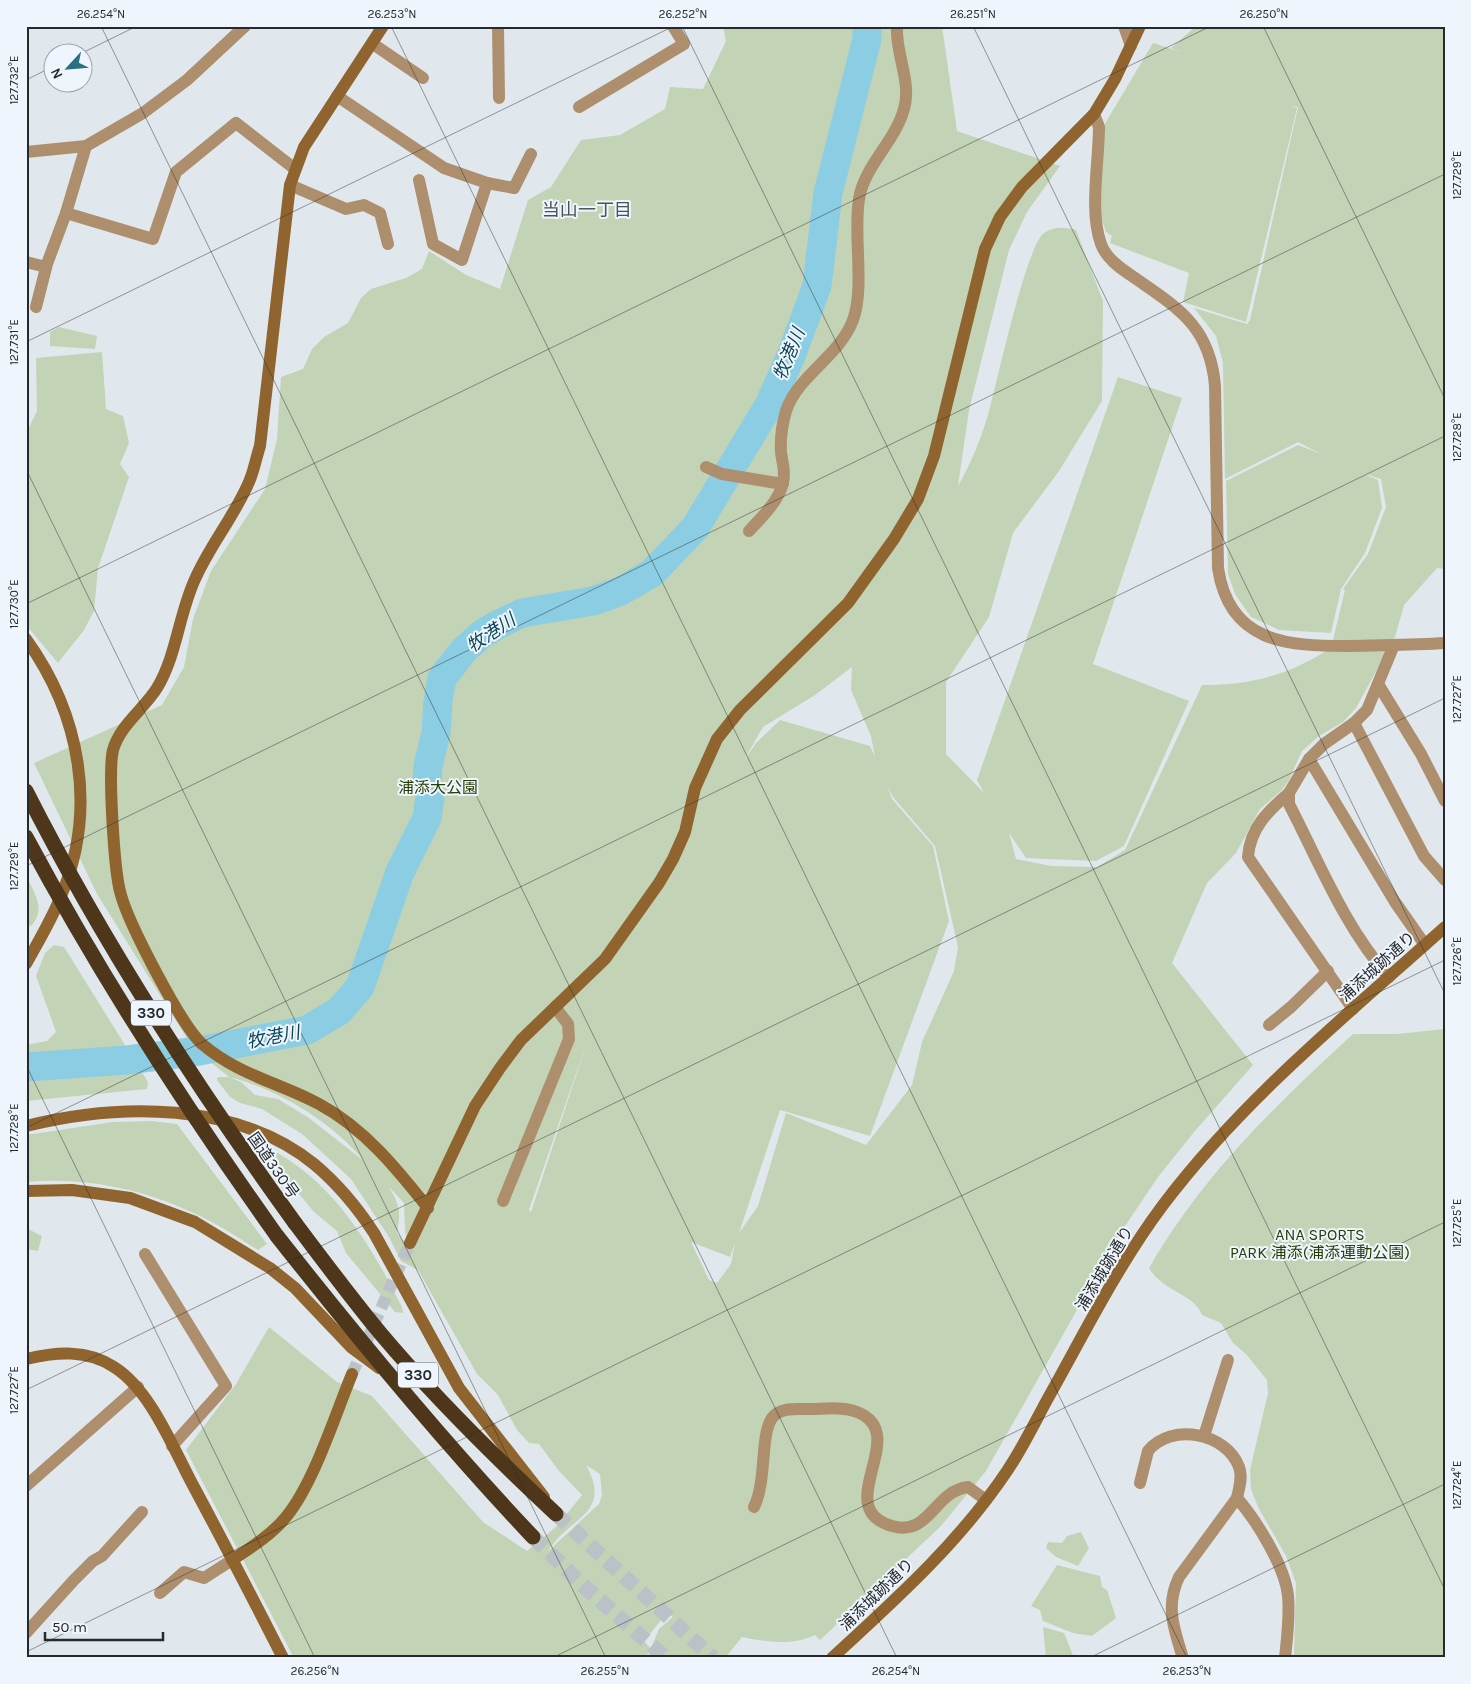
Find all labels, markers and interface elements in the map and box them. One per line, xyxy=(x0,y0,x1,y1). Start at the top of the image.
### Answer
text: 26.254°N xyxy=(77,7,125,21)
text: 26.253°N xyxy=(367,7,417,21)
text: 26.252°N xyxy=(659,7,707,21)
text: 26.251°N xyxy=(950,7,996,21)
text: 26.250°N xyxy=(1239,7,1289,21)
north arrow xyxy=(42,42,92,92)
text: 127.732°E xyxy=(7,55,21,105)
text: N xyxy=(47,65,67,82)
text: 127.729°E xyxy=(1450,150,1464,200)
district label: 当山一丁目 xyxy=(542,199,632,221)
text: 127.731°E xyxy=(7,319,21,365)
water label: 牧港川 xyxy=(769,323,810,383)
text: 127.728°E xyxy=(1450,412,1464,462)
text: 127.730°E xyxy=(7,579,21,629)
water label: 牧港川 xyxy=(462,608,521,657)
text: 127.727°E xyxy=(1450,675,1464,723)
park label: 浦添大公園 xyxy=(398,778,478,797)
text: 127.729°E xyxy=(7,841,21,891)
street label: 浦添城跡通り xyxy=(1335,927,1419,1006)
text: 127.726°E xyxy=(1450,937,1464,985)
road number: 330 xyxy=(131,1000,171,1026)
water label: 牧港川 xyxy=(244,1021,304,1053)
text: 127.728°E xyxy=(7,1103,21,1153)
street label: 国道330号 xyxy=(244,1129,303,1202)
text: 127.725°E xyxy=(1450,1199,1464,1247)
street label: 浦添城跡通り xyxy=(1072,1222,1137,1314)
park label: ANA SPORTS PARK 浦添(浦添運動公園) xyxy=(1230,1225,1410,1262)
road number: 330 xyxy=(398,1362,438,1388)
text: 127.727°E xyxy=(7,1366,21,1414)
text: 127.724°E xyxy=(1450,1461,1464,1509)
street label: 浦添城跡通り xyxy=(835,1554,917,1635)
scale bar xyxy=(45,1609,162,1641)
text: 50 m xyxy=(52,1618,87,1636)
text: 26.256°N xyxy=(291,1664,339,1678)
text: 26.255°N xyxy=(581,1664,629,1678)
text: 26.254°N xyxy=(872,1664,920,1678)
text: 26.253°N xyxy=(1162,1664,1212,1678)

